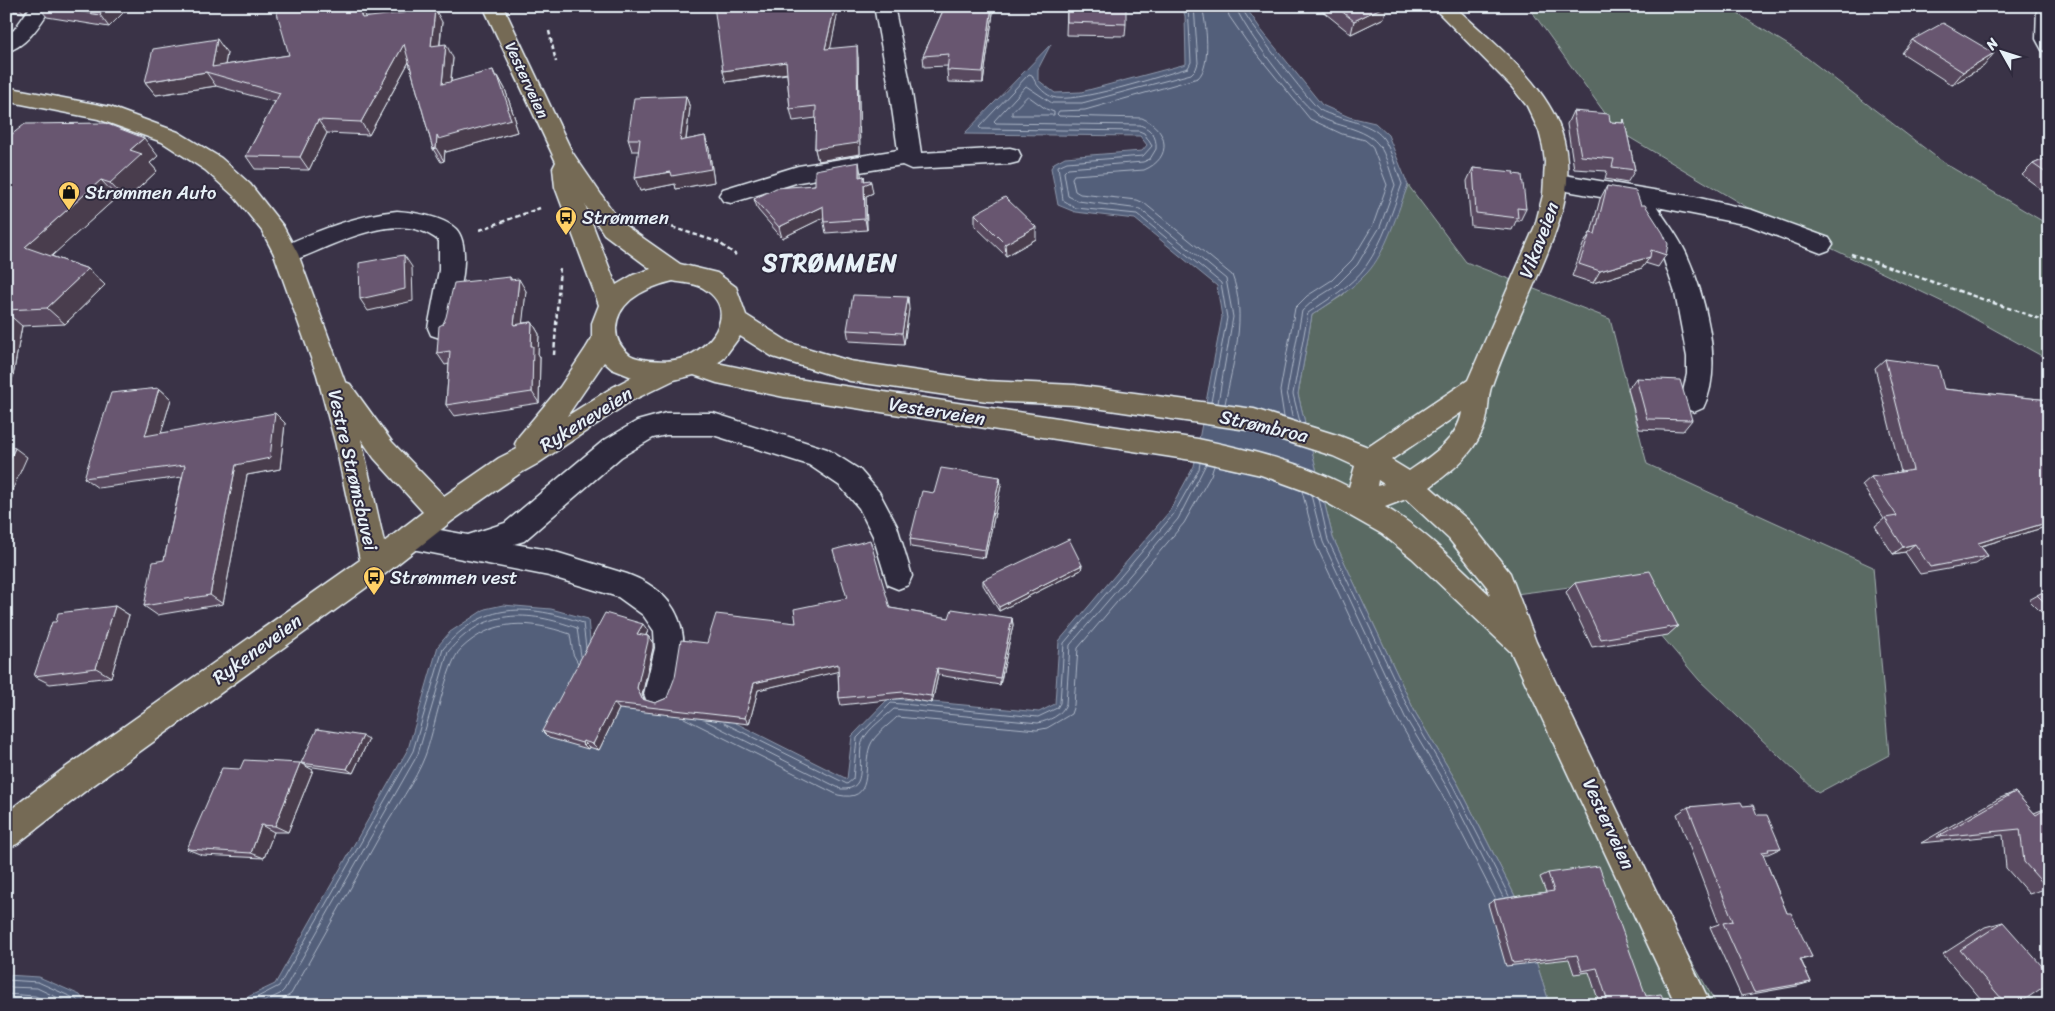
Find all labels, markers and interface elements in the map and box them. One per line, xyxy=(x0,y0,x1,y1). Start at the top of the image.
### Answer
north arrow xyxy=(1978,28,2028,78)
text: N xyxy=(1979,32,2005,57)
street label: Vesterveien xyxy=(497,37,558,124)
place label: Strømmen Auto xyxy=(85,176,217,209)
shop icon: Strømmen Auto xyxy=(57,180,81,211)
street label: Vikaveien xyxy=(1509,197,1569,283)
place label: Strømmen xyxy=(582,201,669,234)
bus stop icon: Strømmen xyxy=(554,205,578,236)
district label: STRØMMEN xyxy=(761,242,898,284)
street label: Rykeneveien xyxy=(533,377,639,461)
street label: Vestre Strømsbuvei xyxy=(318,386,388,554)
street label: Vesterveien xyxy=(886,387,988,435)
street label: Strømbroa xyxy=(1217,400,1312,452)
place label: Strømmen vest xyxy=(390,561,517,594)
bus stop icon: Strømmen vest xyxy=(362,565,386,596)
street label: Rykeneveien xyxy=(205,605,309,693)
street label: Vesterveien xyxy=(1573,773,1645,875)

